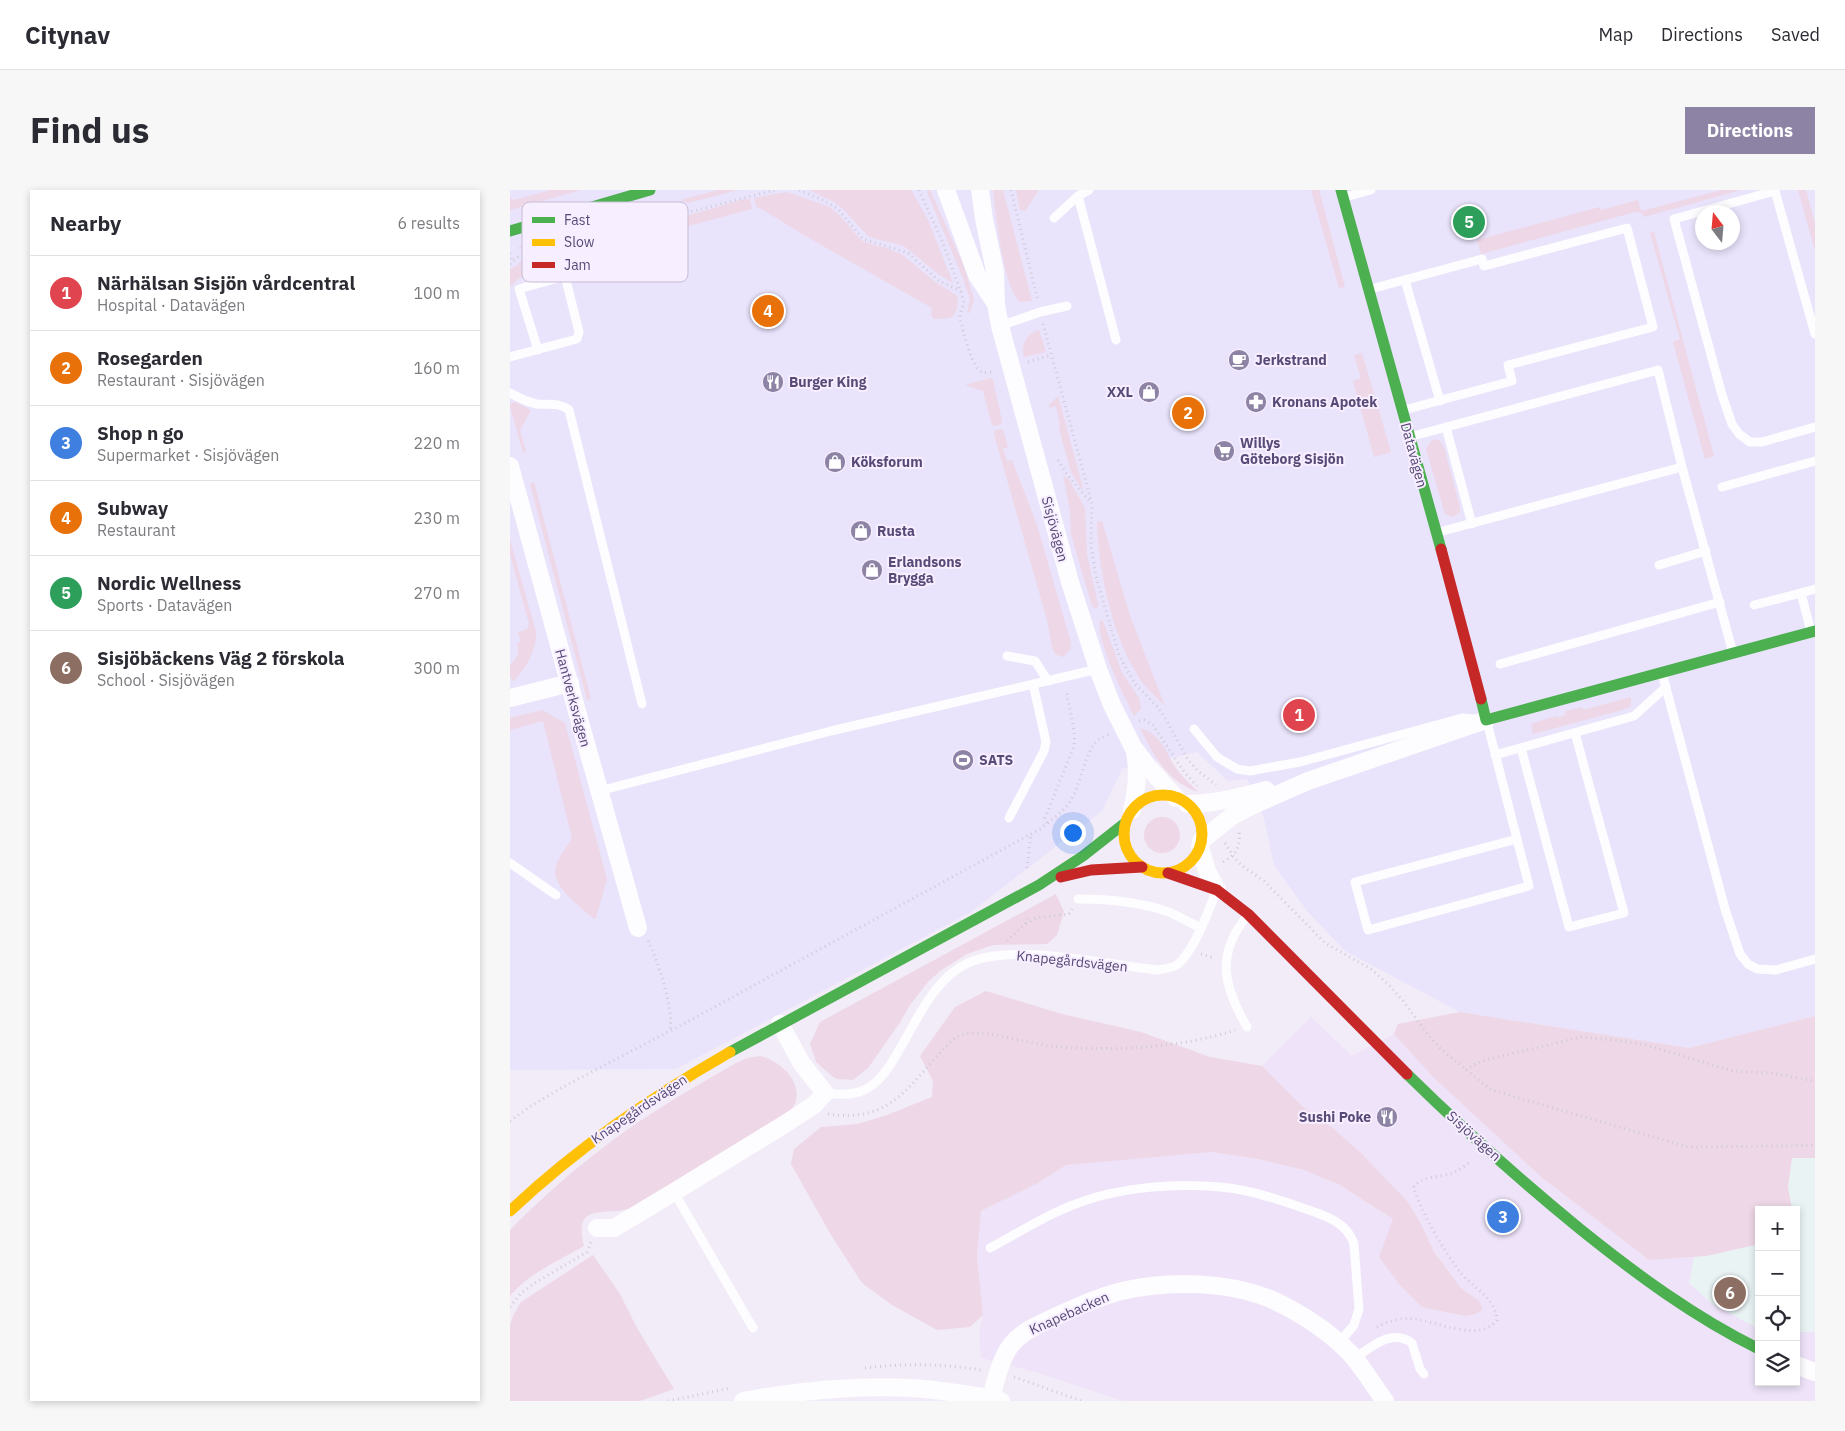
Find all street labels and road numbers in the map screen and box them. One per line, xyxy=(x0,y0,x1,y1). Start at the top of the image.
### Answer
street label: Datavägen xyxy=(1397,421,1431,489)
street label: Sisjövägen xyxy=(1038,494,1072,564)
street label: Hantverksvägen xyxy=(551,647,595,749)
street label: Knapegårdsvägen xyxy=(1015,946,1129,976)
street label: Knapegårdsvägen xyxy=(588,1070,690,1148)
street label: Sisjövägen xyxy=(1443,1107,1505,1165)
street label: Knapebacken xyxy=(1026,1287,1112,1339)

